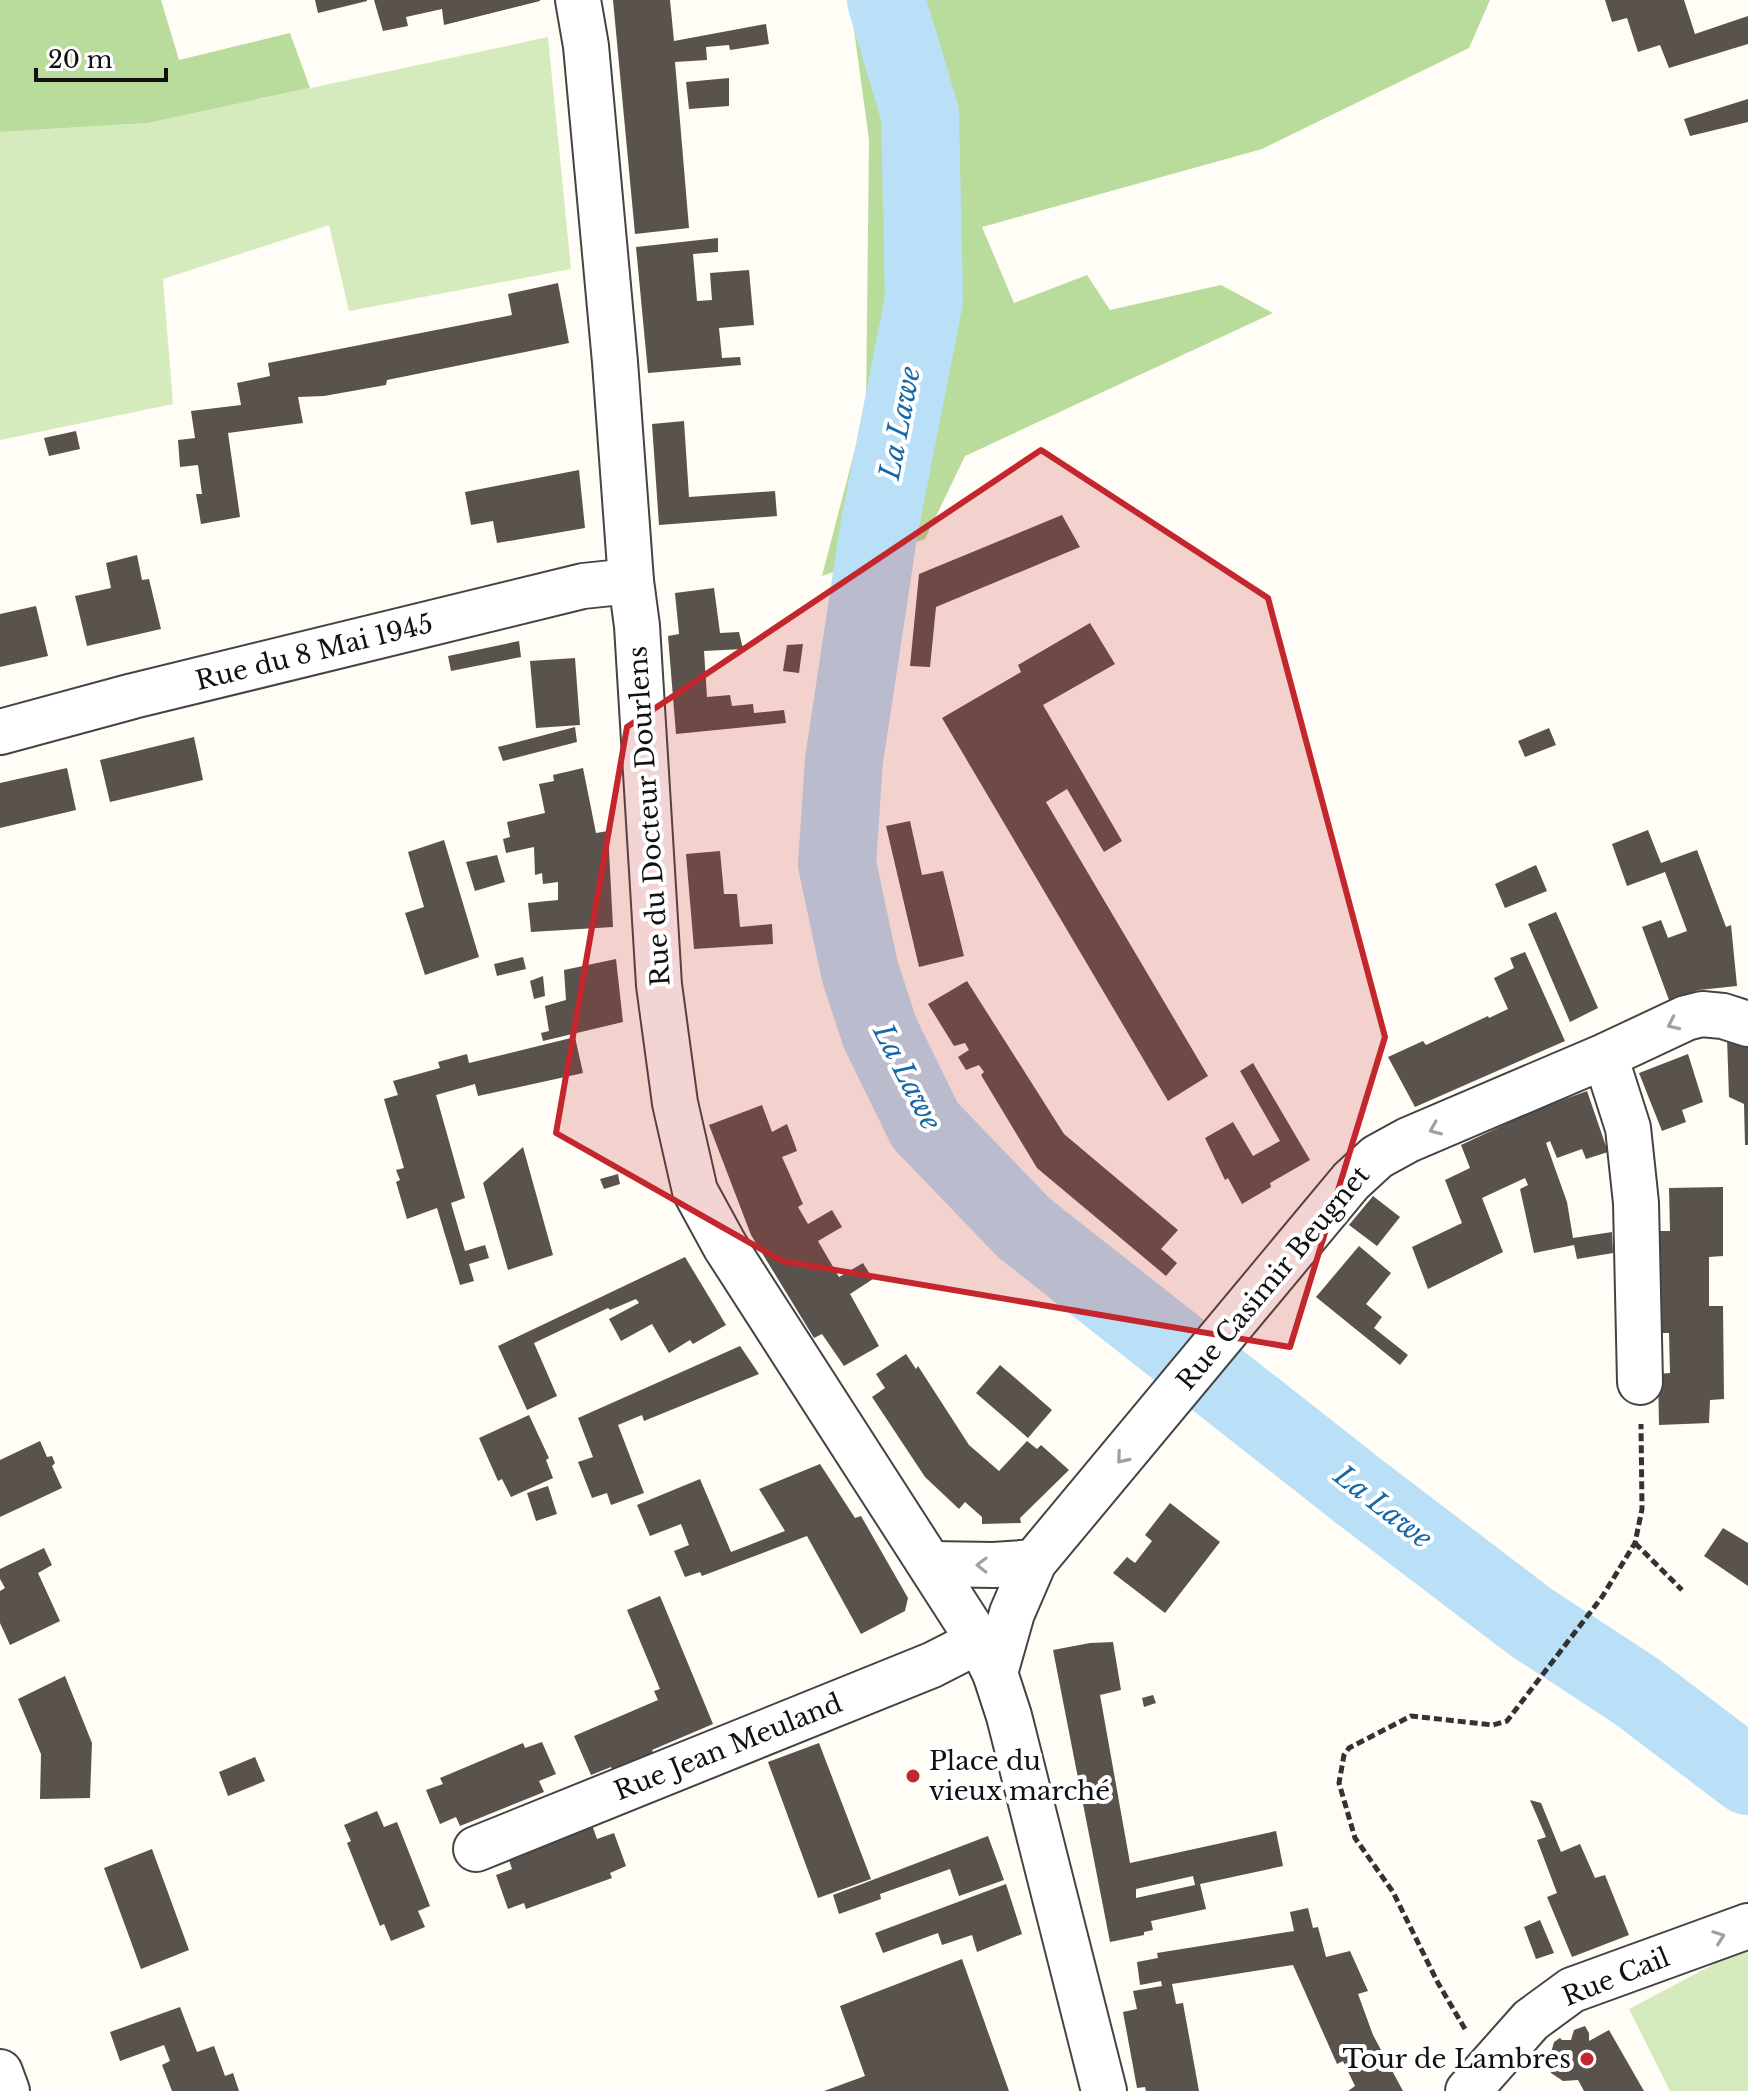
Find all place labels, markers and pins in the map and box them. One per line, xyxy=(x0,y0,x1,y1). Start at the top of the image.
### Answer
place label: Place du vieux marché xyxy=(929,1745,1110,1807)
marker: Place du vieux marché xyxy=(904,1767,922,1785)
place label: Tour de Lambres xyxy=(1342,2043,1571,2075)
marker: Tour de Lambres xyxy=(1578,2050,1596,2068)

